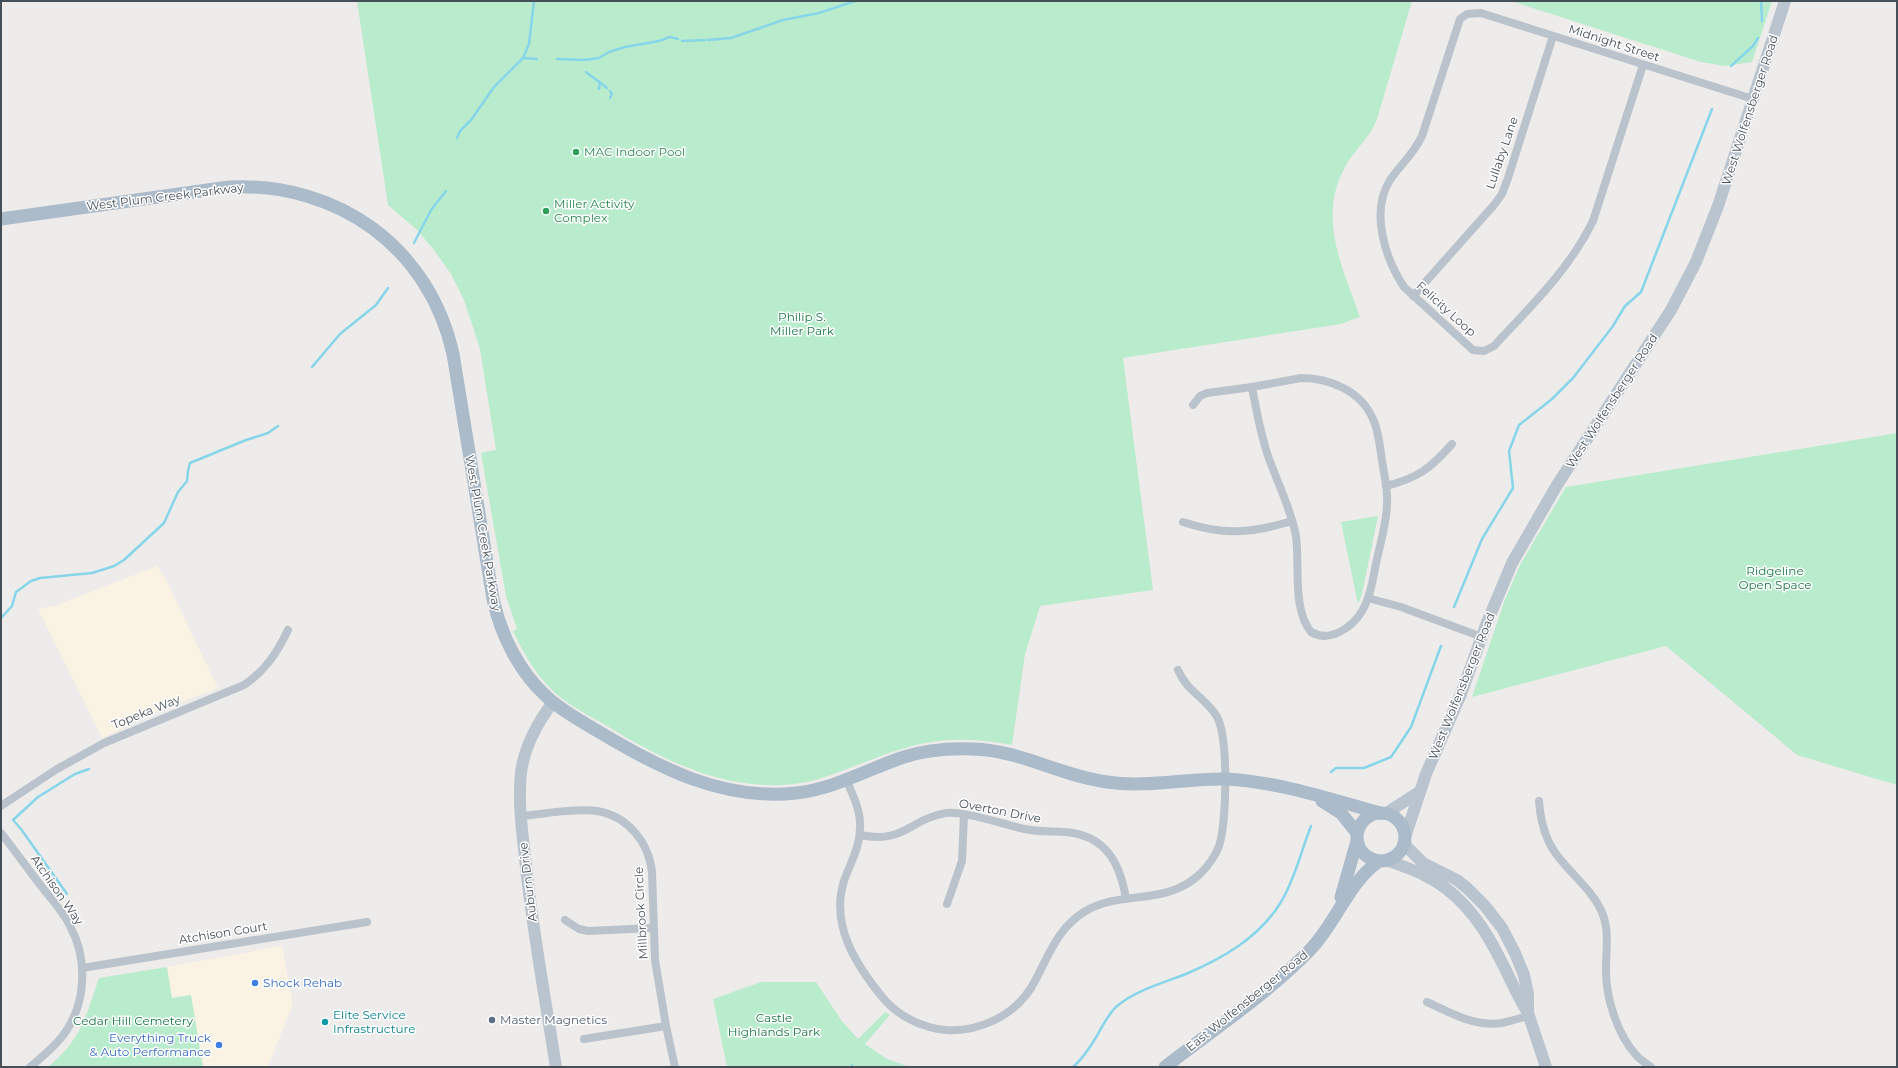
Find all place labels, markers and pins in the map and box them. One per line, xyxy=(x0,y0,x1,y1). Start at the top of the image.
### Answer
place label: MAC Indoor Pool xyxy=(584,144,685,159)
marker: MAC Indoor Pool xyxy=(571,147,581,157)
place label: Miller Activity Complex xyxy=(554,196,635,225)
marker: Miller Activity Complex xyxy=(541,206,551,216)
place label: Shock Rehab xyxy=(263,975,342,990)
marker: Shock Rehab xyxy=(250,978,260,988)
place label: Elite Service Infrastructure xyxy=(333,1007,416,1036)
place label: Master Magnetics xyxy=(500,1012,607,1027)
marker: Master Magnetics xyxy=(487,1015,497,1025)
marker: Elite Service Infrastructure xyxy=(320,1017,330,1027)
place label: Everything Truck & Auto Performance xyxy=(89,1030,212,1059)
marker: Everything Truck & Auto Performance xyxy=(214,1040,224,1050)

